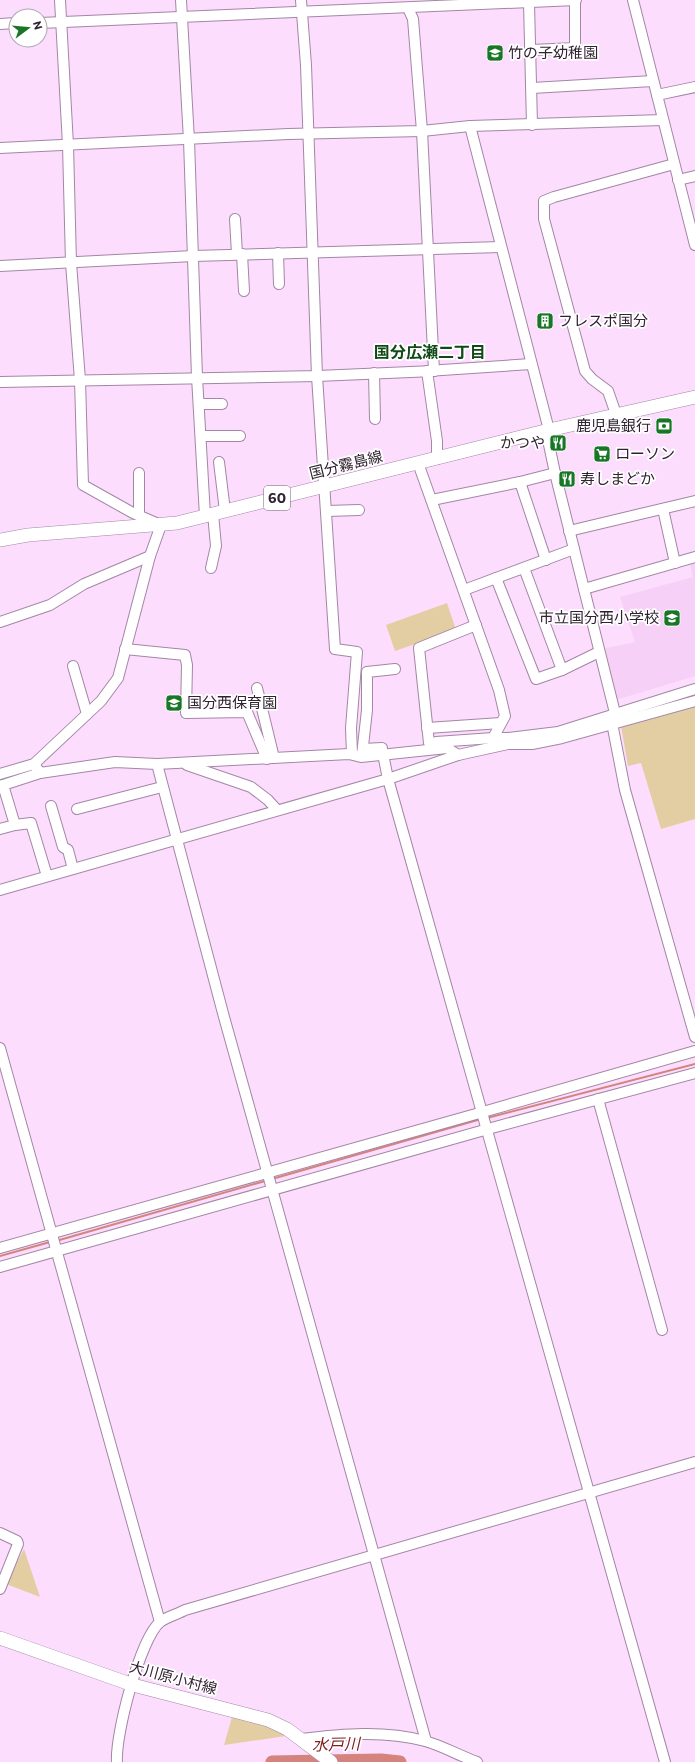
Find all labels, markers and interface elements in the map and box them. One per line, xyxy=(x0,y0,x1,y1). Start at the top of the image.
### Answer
north arrow xyxy=(8,8,48,48)
text: N xyxy=(31,19,45,31)
school or university icon: 竹の子幼稚園 xyxy=(485,43,505,63)
place label: 竹の子幼稚園 xyxy=(508,43,598,61)
building icon: フレスポ国分 xyxy=(535,311,555,331)
place label: フレスポ国分 xyxy=(558,311,648,329)
district label: 国分広瀬二丁目 xyxy=(374,342,486,361)
place label: 鹿児島銀行 xyxy=(576,416,651,434)
bank icon: 鹿児島銀行 xyxy=(654,416,674,436)
place label: かつや xyxy=(500,433,545,451)
restaurant icon: かつや xyxy=(548,433,568,453)
supermarket icon: ローソン xyxy=(592,444,612,464)
place label: ローソン xyxy=(615,444,675,462)
street label: 国分霧島線 xyxy=(307,446,384,482)
restaurant icon: 寿しまどか xyxy=(557,469,577,489)
place label: 寿しまどか xyxy=(580,469,655,487)
road number: 60 xyxy=(264,486,290,510)
place label: 市立国分西小学校 xyxy=(539,608,659,626)
school or university icon: 市立国分西小学校 xyxy=(662,608,682,628)
school or university icon: 国分西保育園 xyxy=(164,693,184,713)
place label: 国分西保育園 xyxy=(187,693,277,711)
street label: 大川原小村線 xyxy=(127,1657,219,1697)
water label: 水戸川 xyxy=(312,1734,362,1753)

